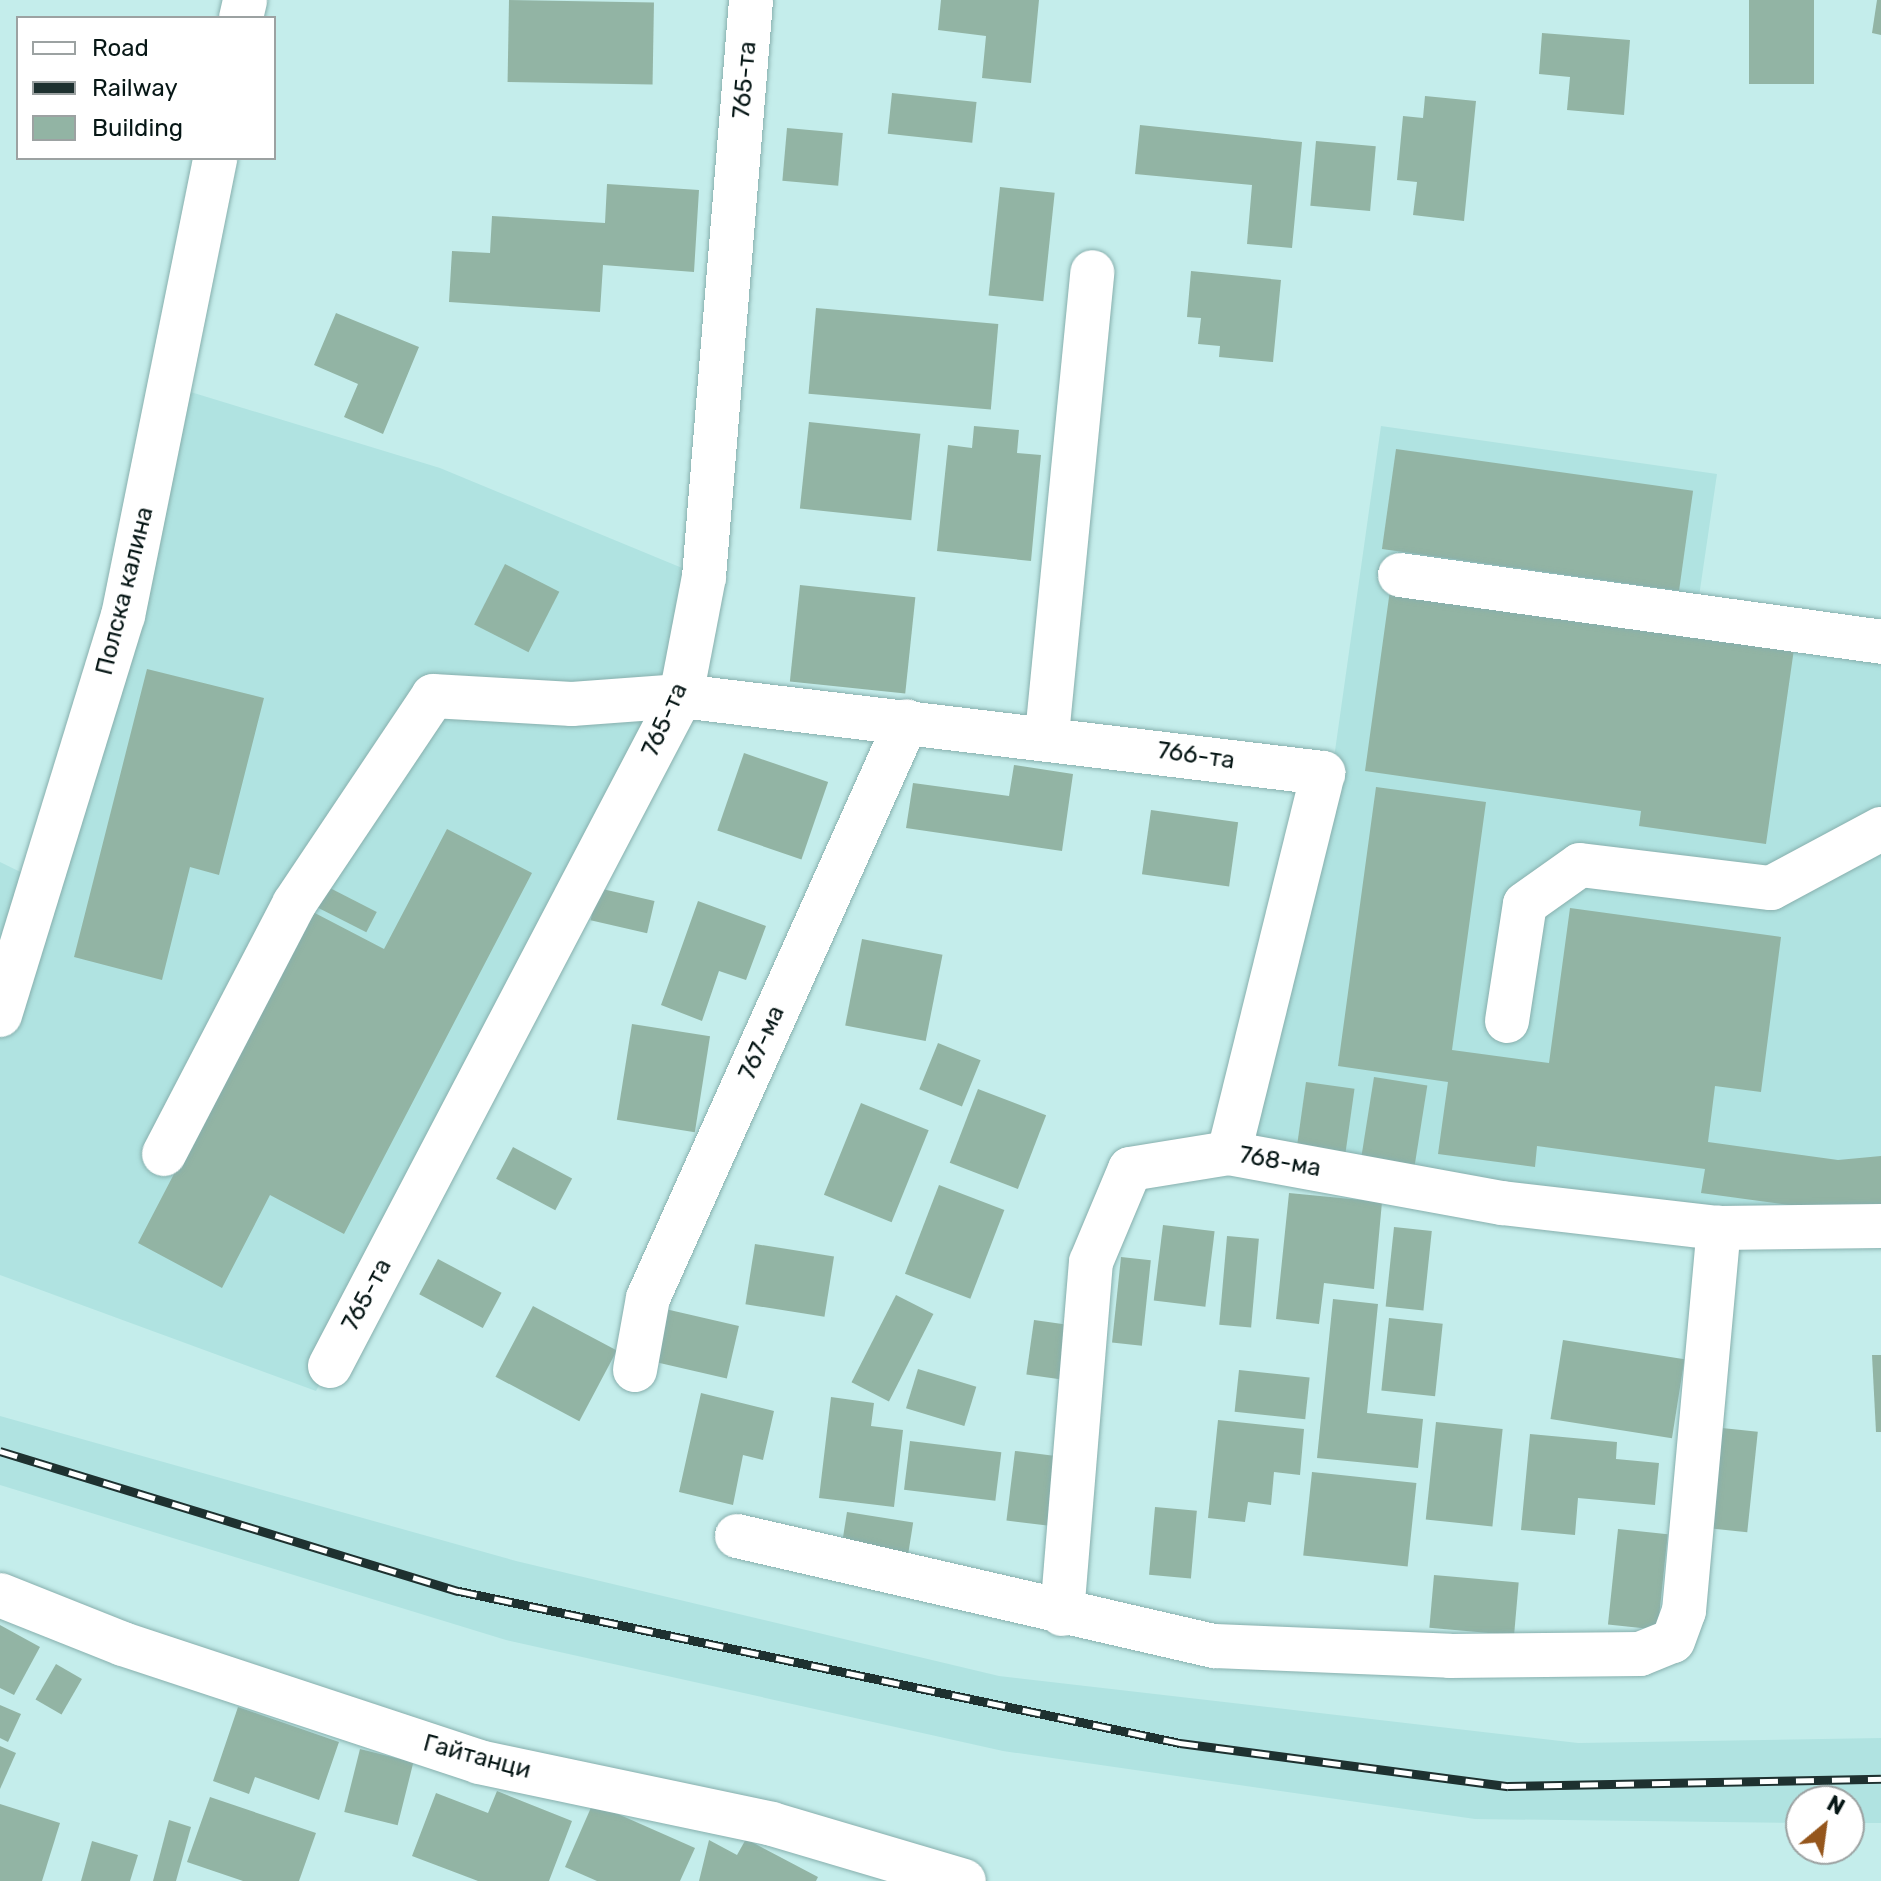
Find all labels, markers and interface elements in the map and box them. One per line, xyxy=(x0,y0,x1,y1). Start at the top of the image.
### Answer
legend xyxy=(16,16,276,160)
text: Road xyxy=(92,34,149,62)
street label: 765-та xyxy=(727,40,763,120)
text: Railway xyxy=(92,74,178,102)
text: Building xyxy=(92,114,183,142)
street label: Полска калина xyxy=(90,504,160,678)
street label: 765-та xyxy=(636,679,694,761)
street label: 766-та xyxy=(1156,736,1236,776)
street label: 767-ма xyxy=(733,1002,791,1084)
street label: 768-ма xyxy=(1237,1141,1323,1183)
street label: 765-та xyxy=(336,1254,398,1336)
street label: Гайтанци xyxy=(420,1729,534,1785)
north arrow xyxy=(1785,1785,1865,1865)
text: N xyxy=(1822,1790,1849,1821)

